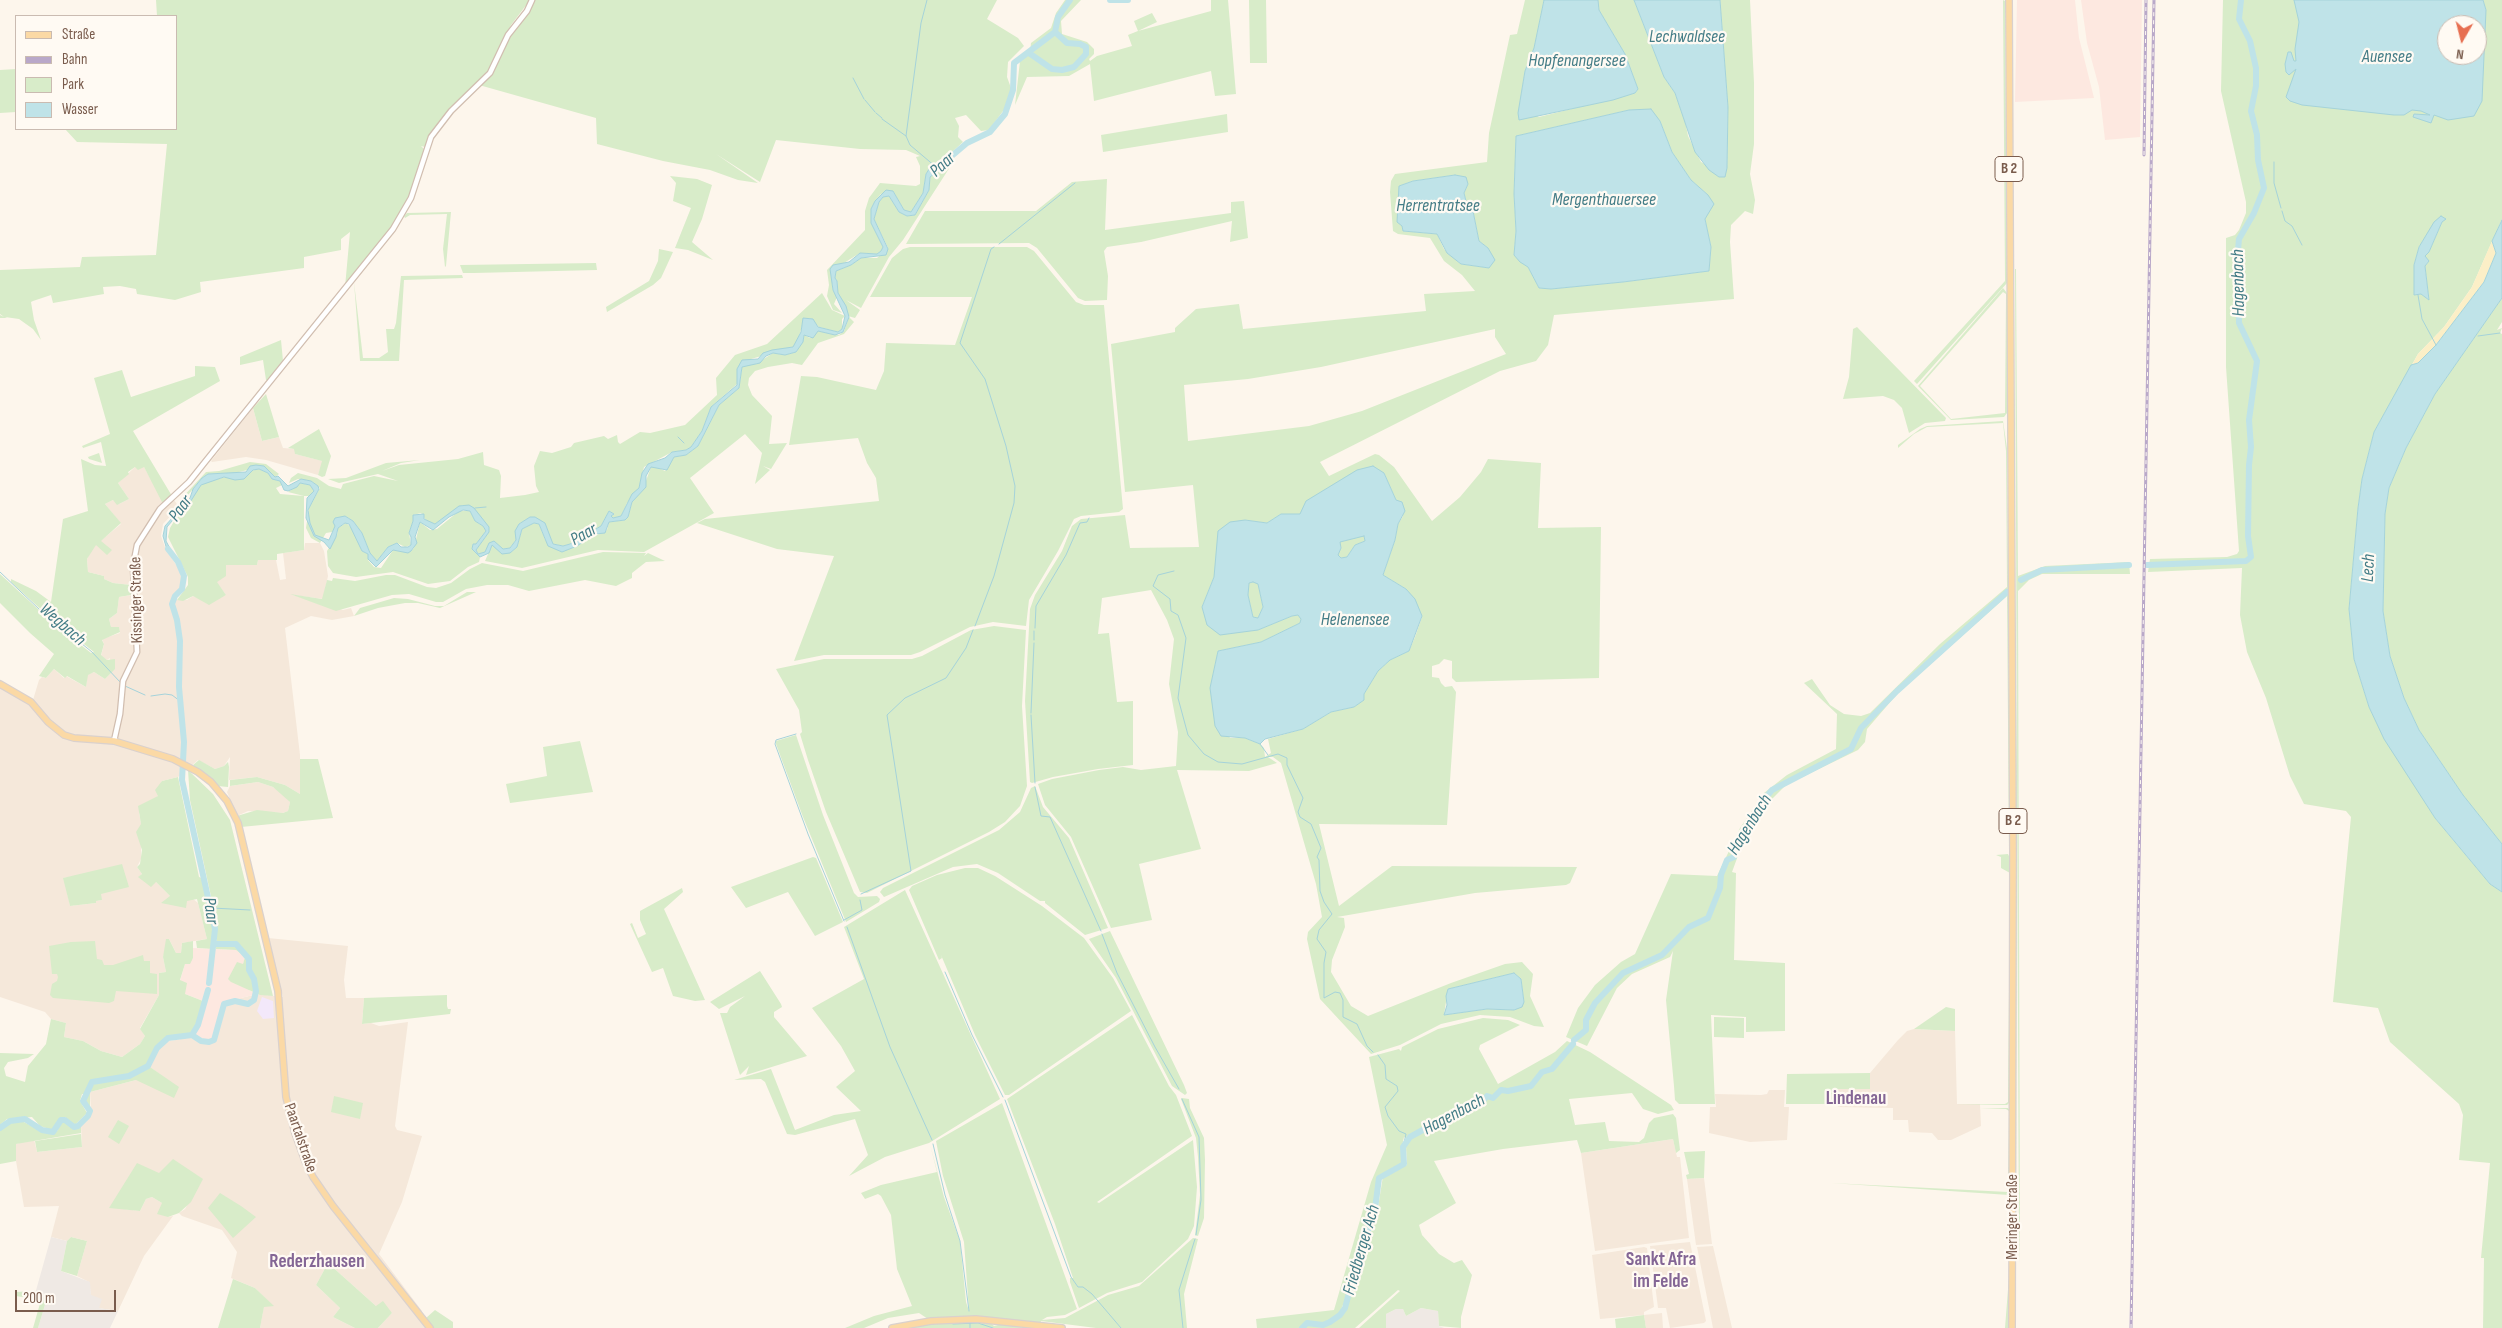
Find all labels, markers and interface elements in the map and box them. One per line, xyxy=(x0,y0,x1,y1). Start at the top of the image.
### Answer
legend xyxy=(15,15,178,130)
north arrow xyxy=(2437,15,2487,65)
text: Straße xyxy=(62,25,95,44)
water label: Lechwaldsee xyxy=(1649,26,1725,48)
text: N xyxy=(2455,45,2465,63)
water label: Auensee xyxy=(2362,46,2412,68)
text: Bahn xyxy=(62,50,87,69)
water label: Hopfenangersee xyxy=(1528,50,1626,72)
text: Park xyxy=(62,75,84,94)
text: Wasser xyxy=(62,100,98,119)
water label: Paar xyxy=(926,148,960,182)
road number: B 2 xyxy=(1995,156,2023,182)
water label: Mergenthauersee xyxy=(1552,189,1656,211)
water label: Herrentratsee xyxy=(1396,195,1480,217)
water label: Hagenbach xyxy=(2228,249,2250,317)
water label: Paar xyxy=(164,492,198,526)
water label: Paar xyxy=(567,519,601,551)
water label: Lech xyxy=(2357,553,2381,583)
street label: Kissinger Straße xyxy=(127,557,147,643)
water label: Wegbach xyxy=(34,599,90,651)
water label: Helenensee xyxy=(1321,609,1389,631)
water label: Hagenbach xyxy=(1723,791,1777,859)
road number: B 2 xyxy=(1999,808,2027,834)
water label: Paar xyxy=(197,896,223,926)
district label: Lindenau xyxy=(1826,1088,1886,1110)
water label: Hagenbach xyxy=(1419,1090,1489,1140)
street label: Paartalstraße xyxy=(279,1101,321,1175)
street label: Meringer Straße xyxy=(2003,1174,2023,1260)
water label: Friedberger Ach xyxy=(1339,1202,1385,1298)
district label: Sankt Afra im Felde xyxy=(1626,1249,1696,1293)
district label: Rederzhausen xyxy=(269,1251,365,1273)
scale bar xyxy=(18,1280,119,1312)
text: 200 m xyxy=(23,1289,55,1308)

